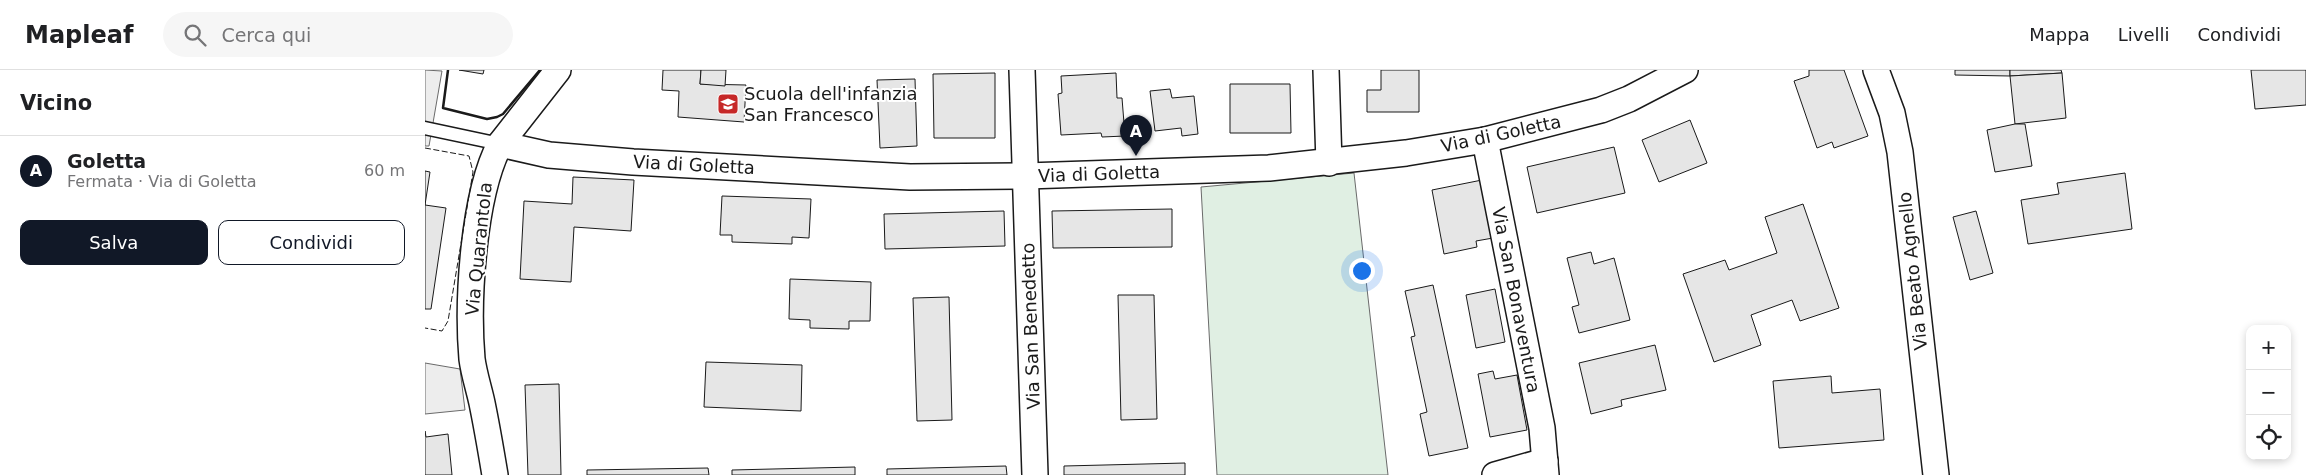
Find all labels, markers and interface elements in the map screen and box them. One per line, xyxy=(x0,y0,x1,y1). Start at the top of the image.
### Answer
search box xyxy=(163,12,513,57)
text: Mapleaf xyxy=(25,21,133,49)
icon: search xyxy=(181,21,209,49)
text: Cerca qui xyxy=(221,24,311,46)
text: Mappa xyxy=(2029,24,2090,45)
text: Livelli xyxy=(2118,24,2170,45)
text: Condividi xyxy=(2198,24,2281,45)
place label: Scuola dell'infanzia San Francesco xyxy=(744,83,918,125)
text: Vicino xyxy=(20,91,92,115)
school or university icon: Scuola dell'infanzia San Francesco xyxy=(716,92,740,116)
street label: Via di Goletta xyxy=(1439,111,1563,156)
pin: A xyxy=(1120,115,1152,156)
text: Goletta xyxy=(67,150,146,172)
street label: Via di Goletta xyxy=(633,151,755,178)
text: A xyxy=(30,161,42,180)
text: 60 m xyxy=(364,161,405,180)
street label: Via di Goletta xyxy=(1038,161,1160,186)
text: Fermata · Via di Goletta xyxy=(67,172,257,191)
street label: Via Quarantola xyxy=(461,181,496,317)
street label: Via Beato Agnello xyxy=(1894,191,1931,351)
street label: Via San Bonaventura xyxy=(1488,205,1545,395)
button: Salva xyxy=(20,220,208,265)
button: Condividi xyxy=(218,220,405,265)
street label: Via San Benedetto xyxy=(1017,242,1044,410)
your location xyxy=(1349,258,1375,284)
map controls xyxy=(2246,325,2291,460)
button: + xyxy=(2246,325,2291,370)
button: − xyxy=(2246,370,2291,415)
button: locate xyxy=(2246,415,2291,460)

